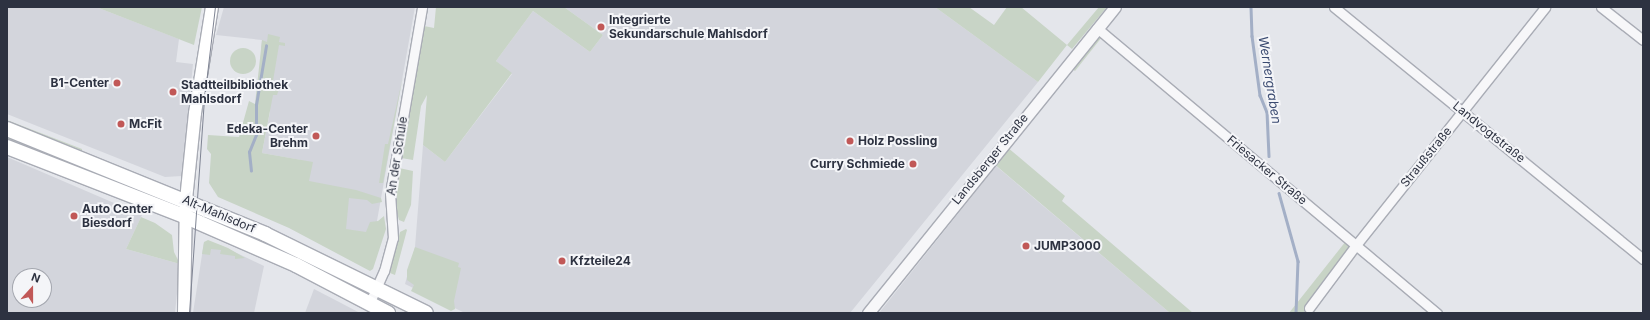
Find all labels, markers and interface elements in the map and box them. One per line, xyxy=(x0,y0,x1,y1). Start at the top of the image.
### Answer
place label: Integrierte Sekundarschule Mahlsdorf xyxy=(609,13,768,41)
marker: Integrierte Sekundarschule Mahlsdorf xyxy=(596,22,606,32)
water label: Wernergraben xyxy=(1255,35,1285,125)
place label: B1-Center xyxy=(50,76,109,90)
marker: B1-Center xyxy=(112,78,122,88)
place label: Stadtteilbibliothek Mahlsdorf xyxy=(181,78,288,106)
marker: Stadtteilbibliothek Mahlsdorf xyxy=(168,87,178,97)
street label: Landvogtstraße xyxy=(1450,98,1528,166)
street label: Landsberger Straße xyxy=(949,111,1031,207)
street label: An der Schule xyxy=(384,116,410,196)
place label: McFit xyxy=(129,117,162,131)
marker: McFit xyxy=(116,119,126,129)
place label: Edeka-Center Brehm xyxy=(227,122,308,150)
street label: Straußstraße xyxy=(1397,124,1455,190)
marker: Edeka-Center Brehm xyxy=(311,131,321,141)
street label: Friesacker Straße xyxy=(1224,132,1310,208)
place label: Holz Possling xyxy=(858,134,937,148)
marker: Holz Possling xyxy=(845,136,855,146)
place label: Curry Schmiede xyxy=(810,157,905,171)
marker: Curry Schmiede xyxy=(908,159,918,169)
street label: Alt-Mahlsdorf xyxy=(180,192,258,236)
place label: Auto Center Biesdorf xyxy=(82,202,153,230)
marker: Auto Center Biesdorf xyxy=(69,211,79,221)
place label: JUMP3000 xyxy=(1034,239,1101,253)
marker: JUMP3000 xyxy=(1021,241,1031,251)
place label: Kfzteile24 xyxy=(570,254,631,268)
marker: Kfzteile24 xyxy=(557,256,567,266)
north arrow xyxy=(12,268,52,308)
text: N xyxy=(30,270,42,286)

